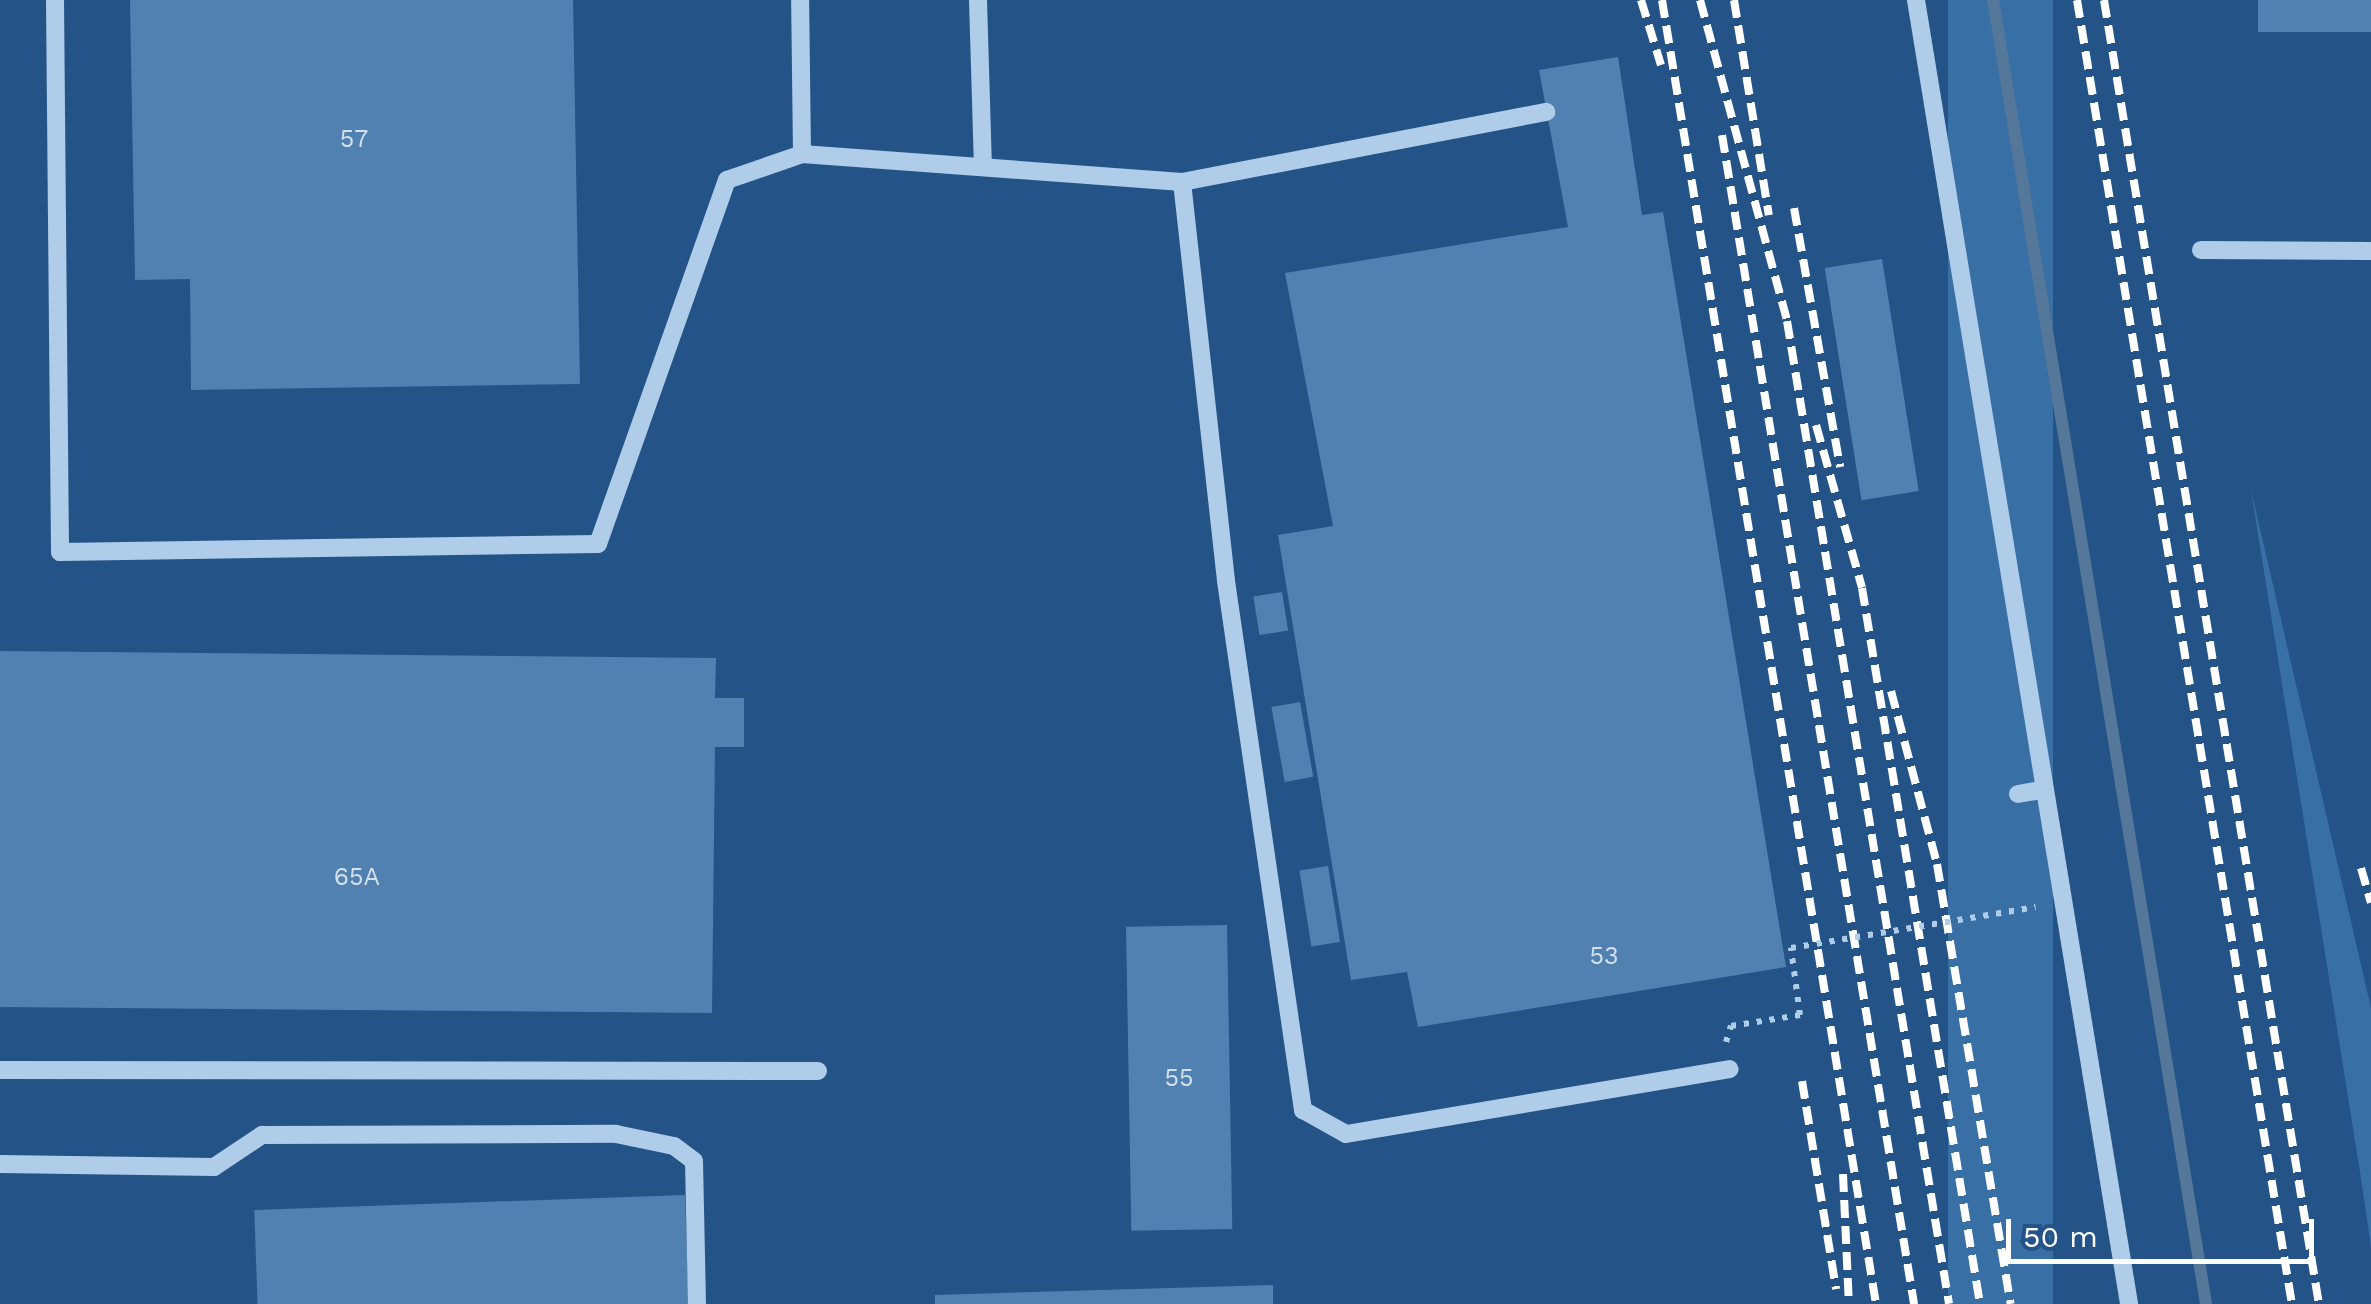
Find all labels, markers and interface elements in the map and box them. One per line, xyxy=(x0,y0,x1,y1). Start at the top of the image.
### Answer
house number: 57 xyxy=(340,124,368,154)
house number: 65A xyxy=(334,862,380,892)
house number: 53 xyxy=(1589,941,1619,971)
house number: 55 xyxy=(1164,1063,1194,1093)
scale bar xyxy=(2011,1199,2318,1261)
text: 50 m xyxy=(2023,1219,2098,1254)

